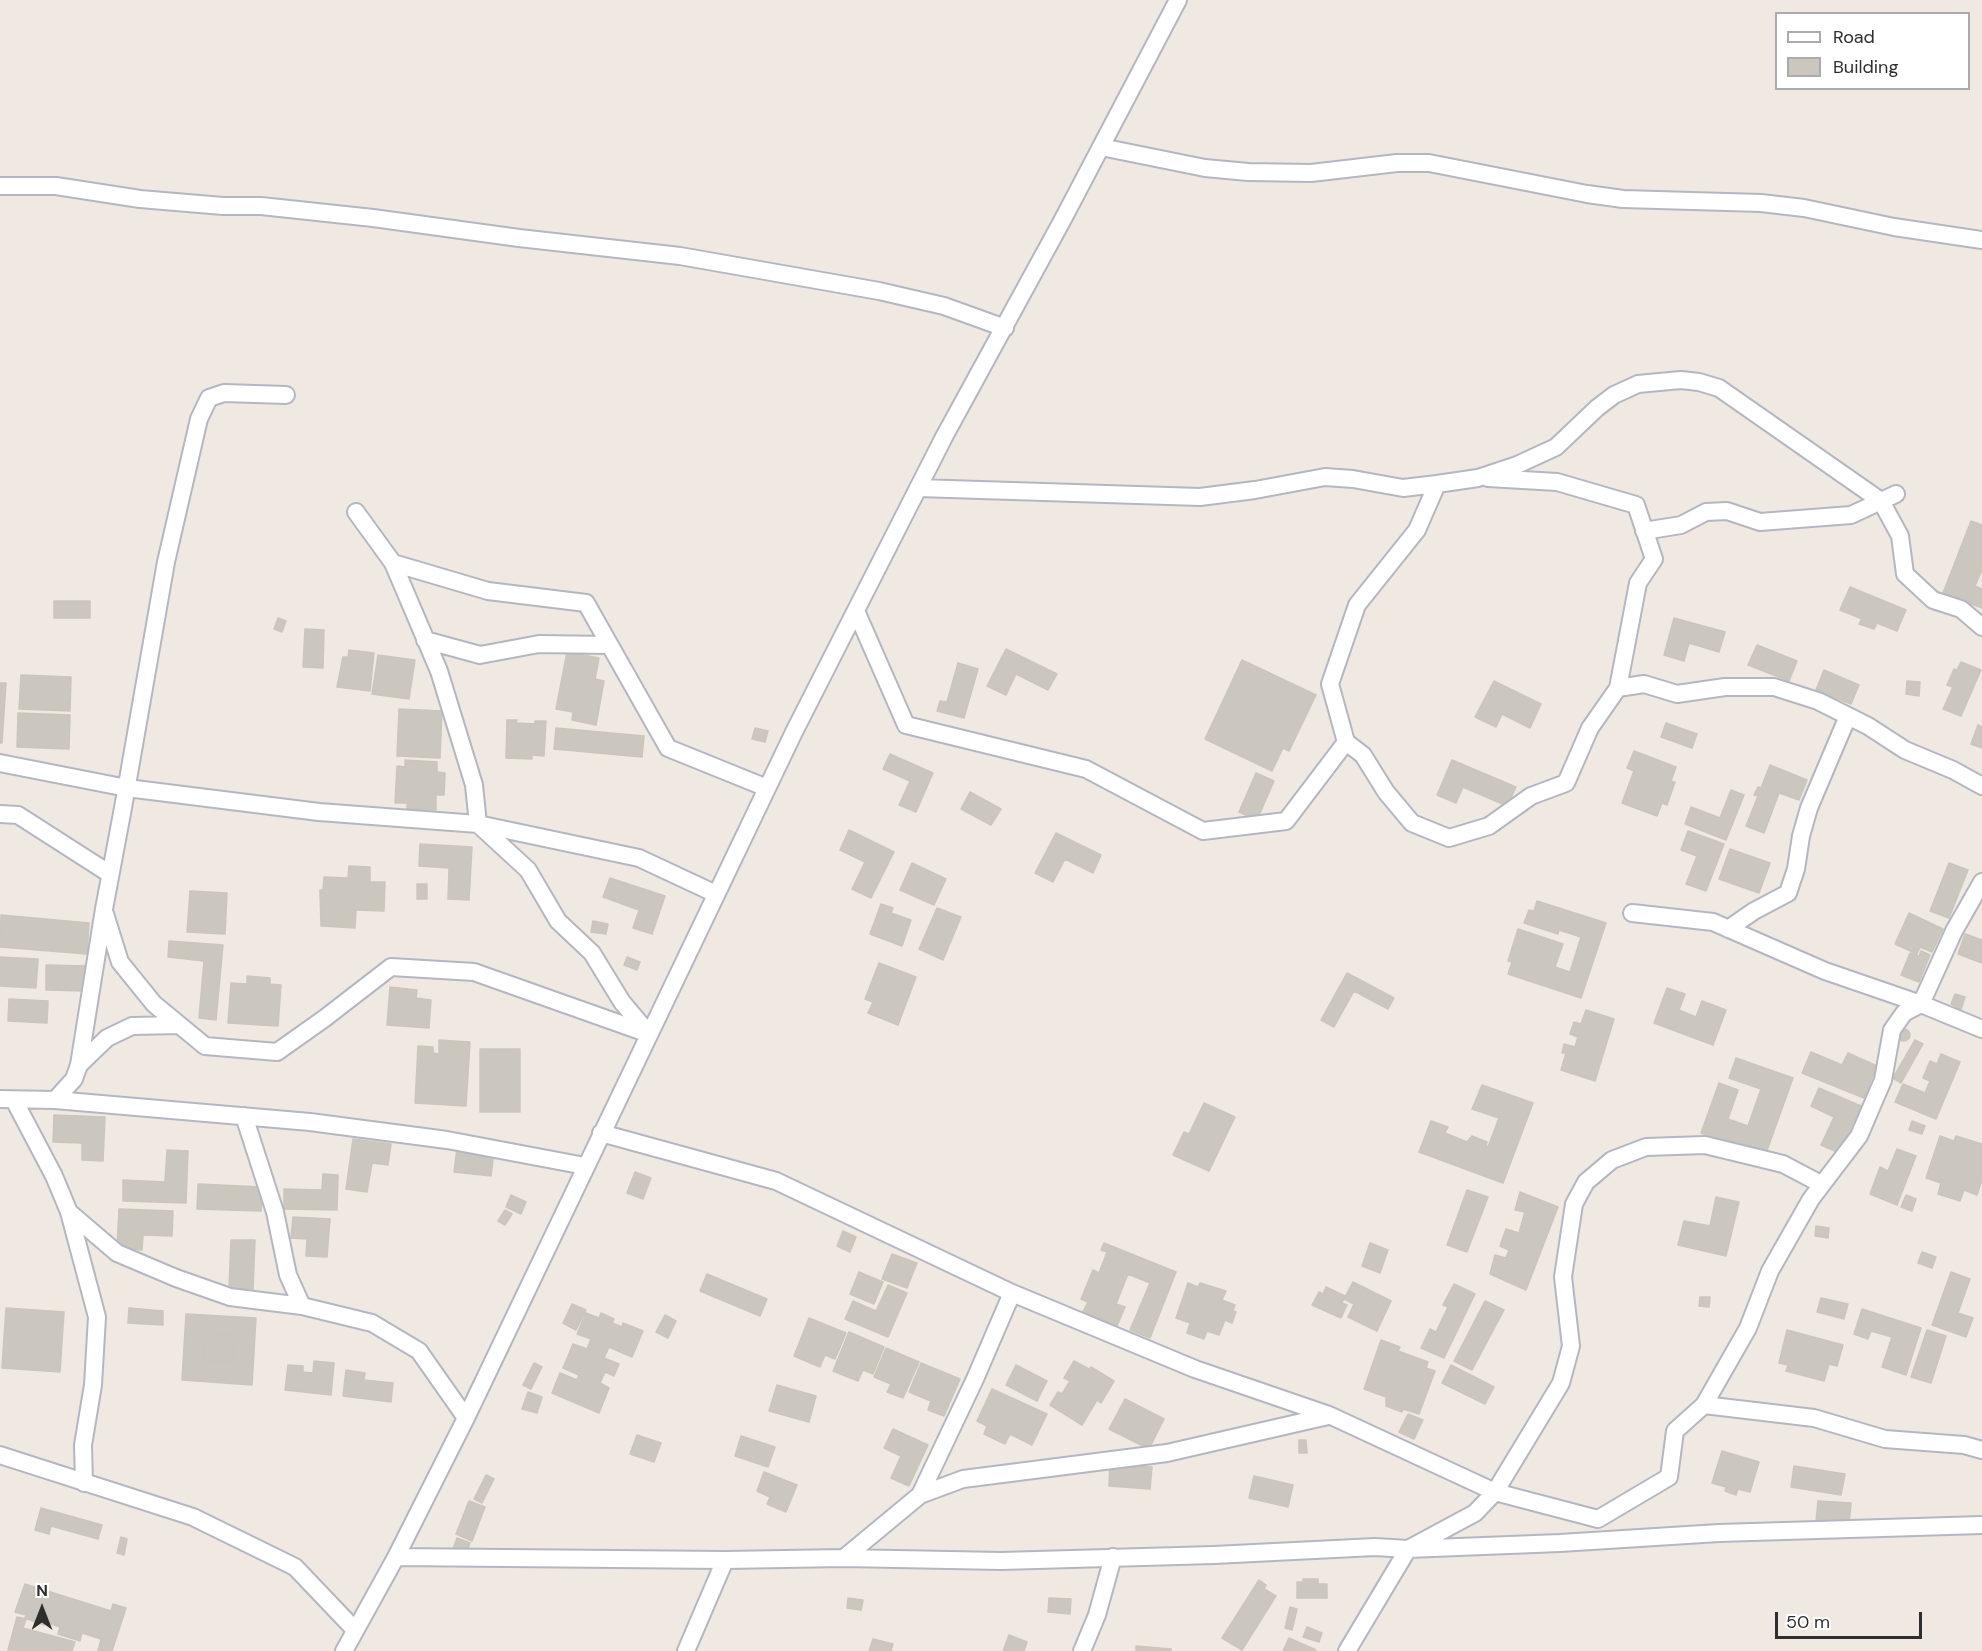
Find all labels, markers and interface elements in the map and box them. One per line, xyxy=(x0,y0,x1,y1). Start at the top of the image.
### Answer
legend xyxy=(1775,12,1970,90)
text: Road xyxy=(1833,25,1875,49)
text: Building xyxy=(1833,55,1898,79)
north arrow xyxy=(12,1579,72,1639)
text: N xyxy=(36,1580,48,1601)
scale bar xyxy=(1778,1600,1925,1638)
text: 50 m xyxy=(1786,1610,1830,1634)

